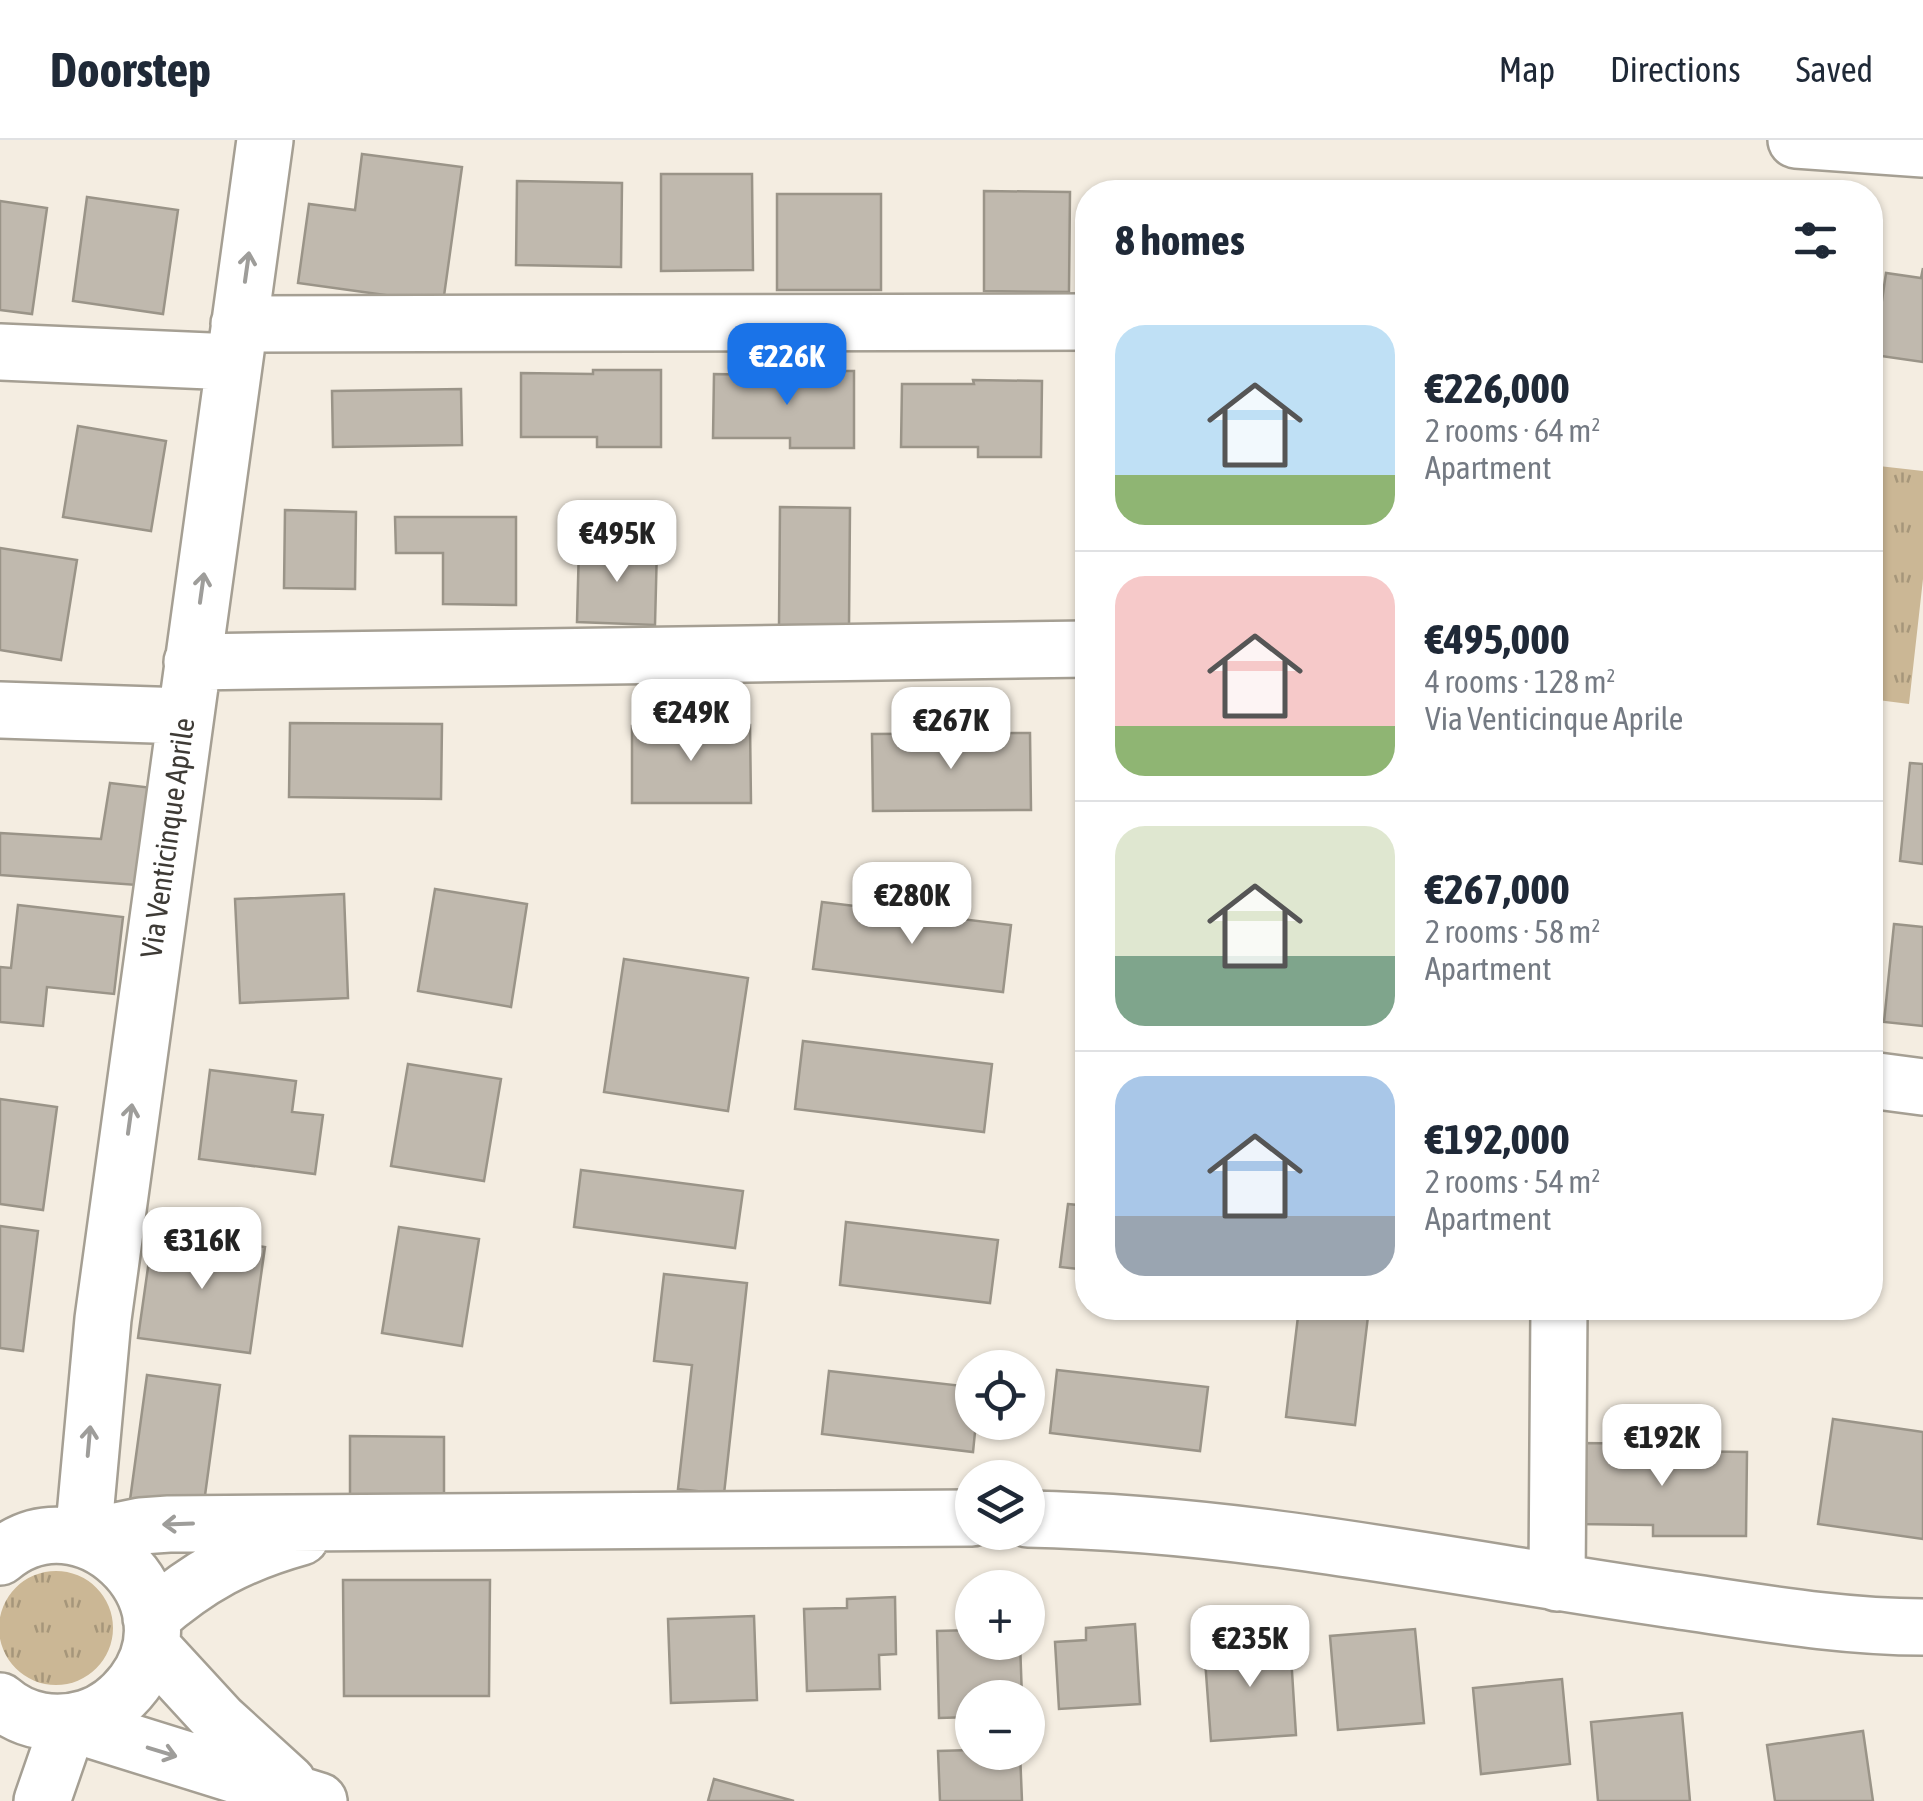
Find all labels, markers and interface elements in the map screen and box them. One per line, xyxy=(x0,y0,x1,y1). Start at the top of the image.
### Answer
text: Doorstep xyxy=(50,42,211,97)
text: Map xyxy=(1499,49,1555,89)
text: Directions xyxy=(1610,49,1741,89)
text: Saved xyxy=(1796,49,1873,89)
icon: filters xyxy=(1788,213,1843,268)
text: 8 homes xyxy=(1115,216,1245,264)
one-way arrow xyxy=(239,251,257,283)
pin: €226K xyxy=(717,323,857,408)
text: €226K xyxy=(749,337,825,374)
text: €226,000 xyxy=(1425,364,1570,412)
icon: home xyxy=(1195,365,1315,485)
text: 2 rooms · 64 m² xyxy=(1425,412,1600,449)
text: Apartment xyxy=(1425,449,1551,486)
pin: €495K xyxy=(547,500,687,585)
text: €495K xyxy=(579,514,655,551)
one-way arrow xyxy=(194,573,212,605)
text: €495,000 xyxy=(1425,615,1570,663)
icon: home xyxy=(1195,616,1315,736)
text: 4 rooms · 128 m² xyxy=(1425,663,1615,700)
pin: €249K xyxy=(621,679,761,764)
pin: €267K xyxy=(881,687,1021,772)
text: €249K xyxy=(653,693,729,730)
text: Via Venticinque Aprile xyxy=(1425,700,1683,737)
text: €267K xyxy=(913,701,989,738)
street label: Via Venticinque Aprile xyxy=(133,716,201,960)
pin: €280K xyxy=(842,862,982,947)
text: €267,000 xyxy=(1425,865,1570,913)
icon: home xyxy=(1195,866,1315,986)
text: €280K xyxy=(874,876,950,913)
text: 2 rooms · 58 m² xyxy=(1425,913,1600,950)
text: Apartment xyxy=(1425,950,1551,987)
one-way arrow xyxy=(121,1103,140,1135)
text: €192,000 xyxy=(1425,1115,1570,1163)
icon: home xyxy=(1195,1116,1315,1236)
text: 2 rooms · 54 m² xyxy=(1425,1163,1600,1200)
text: Apartment xyxy=(1425,1200,1551,1237)
pin: €316K xyxy=(132,1207,272,1292)
text: €316K xyxy=(164,1221,240,1258)
map controls xyxy=(955,1350,1045,1770)
button: locate xyxy=(955,1350,1045,1440)
pin: €192K xyxy=(1592,1404,1732,1489)
text: €192K xyxy=(1624,1418,1700,1455)
one-way arrow xyxy=(80,1425,99,1458)
button: layers xyxy=(955,1460,1045,1550)
one-way arrow xyxy=(163,1515,195,1534)
button: + xyxy=(955,1570,1045,1660)
pin: €235K xyxy=(1180,1605,1320,1690)
text: €235K xyxy=(1212,1619,1288,1656)
button: − xyxy=(955,1680,1045,1770)
one-way arrow xyxy=(146,1744,177,1762)

